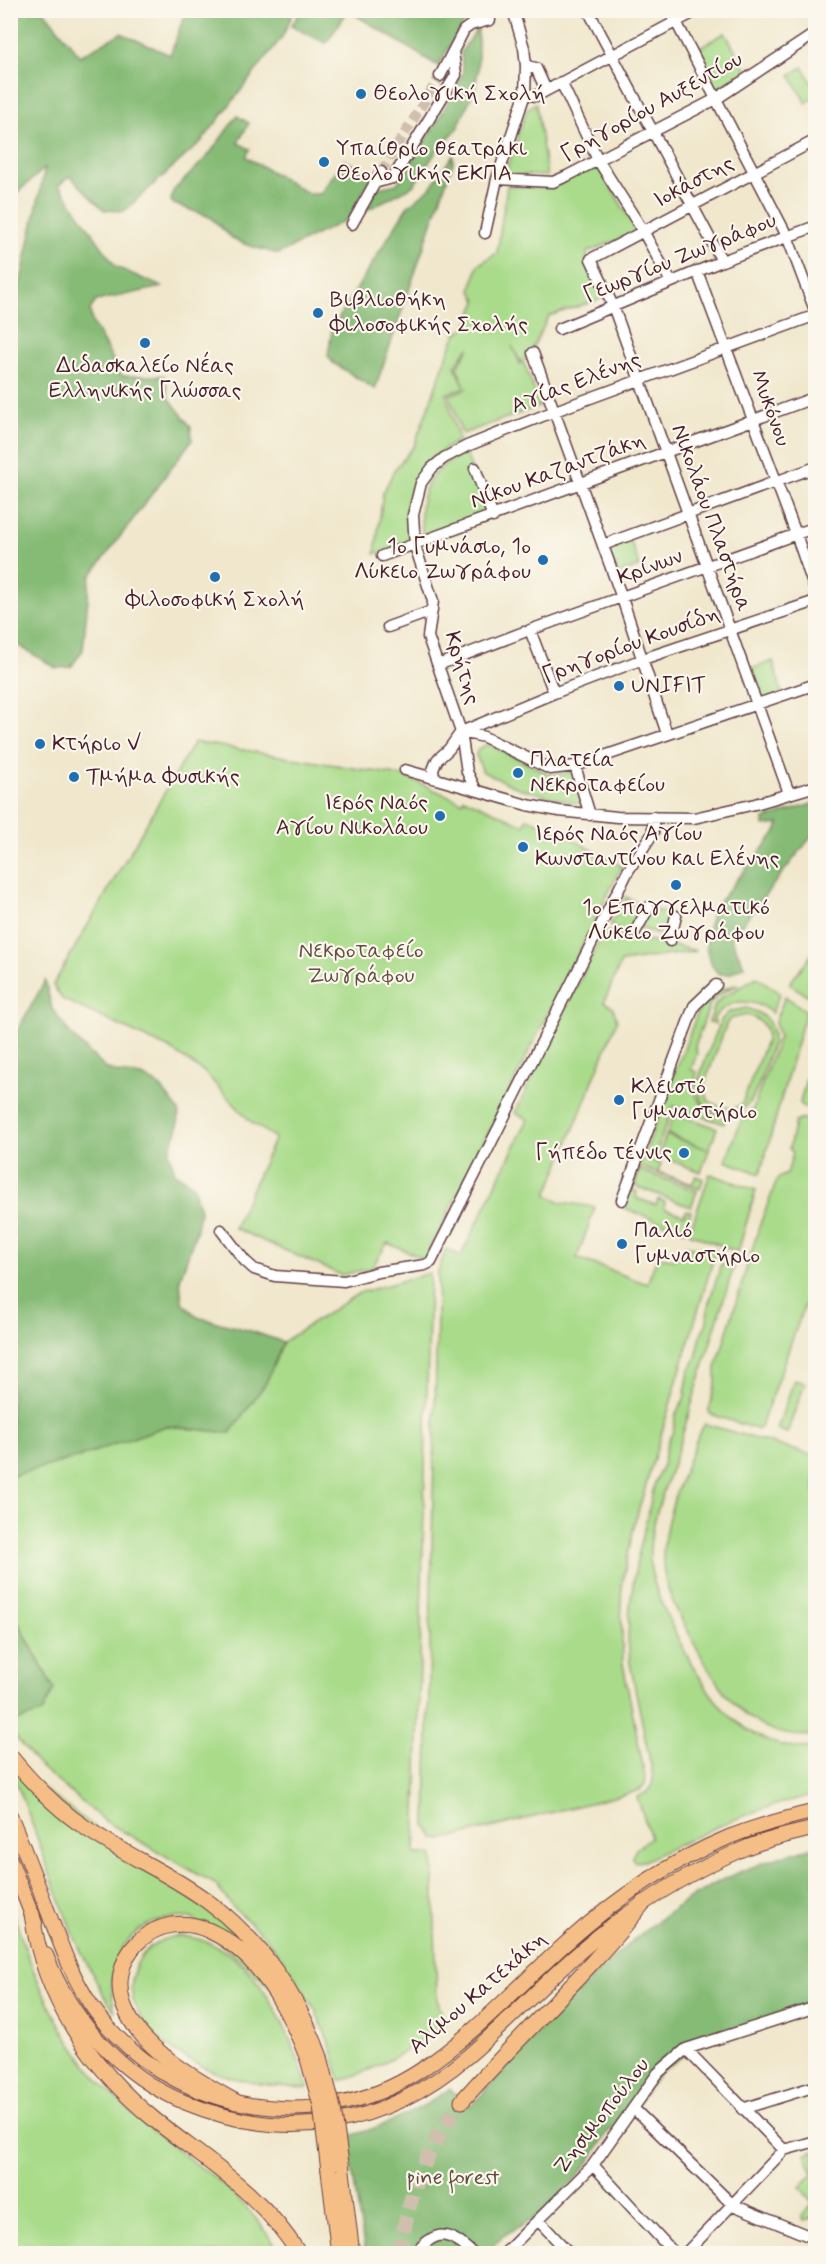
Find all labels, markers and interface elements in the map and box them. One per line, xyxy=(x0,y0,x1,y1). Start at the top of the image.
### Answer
street label: Γρηγορίου Αυξεντίου xyxy=(556,45,748,169)
place label: Θεολογική Σχολή xyxy=(373,80,546,108)
marker: Θεολογική Σχολή xyxy=(354,87,368,101)
place label: Υπαίθριο θεατράκι Θεολογικής ΕΚΠΑ xyxy=(336,135,528,188)
street label: Ιοκάστης xyxy=(649,149,739,215)
marker: Υπαίθριο θεατράκι Θεολογικής ΕΚΠΑ xyxy=(317,155,331,169)
street label: Γεωργίου Ζωγράφου xyxy=(579,206,781,310)
place label: Βιβλιοθήκη Φιλοσοφικής Σχολής xyxy=(329,286,528,339)
marker: Βιβλιοθήκη Φιλοσοφικής Σχολής xyxy=(311,306,325,320)
marker: Διδασκαλείο Νέας Ελληνικής Γλώσσας xyxy=(138,336,152,350)
street label: Αγίας Ελένης xyxy=(507,344,645,421)
place label: Διδασκαλείο Νέας Ελληνικής Γλώσσας xyxy=(49,351,241,405)
street label: Μυκόνου xyxy=(743,366,797,450)
street label: Νικολάου Πλαστήρα xyxy=(664,421,758,615)
street label: Νίκου Καζαντζάκη xyxy=(467,426,649,516)
place label: 1ο Γυμνάσιο, 1ο Λύκειο Ζωγράφου xyxy=(354,533,531,586)
street label: Κρίνων xyxy=(614,542,687,592)
marker: 1ο Γυμνάσιο, 1ο Λύκειο Ζωγράφου xyxy=(536,553,550,567)
marker: Φιλοσοφική Σχολή xyxy=(208,570,222,584)
place label: Φιλοσοφική Σχολή xyxy=(125,586,304,614)
street label: Γρηγορίου Κουσίδη xyxy=(538,600,724,690)
street label: Κρήτης xyxy=(438,628,486,708)
place label: UNIFIT xyxy=(631,672,706,700)
marker: UNIFIT xyxy=(612,679,626,693)
place label: Κτήριο V xyxy=(52,730,141,758)
marker: Κτήριο V xyxy=(33,737,47,751)
place label: Πλατεία Νεκροταφείου xyxy=(530,746,665,799)
place label: Τμήμα Φυσικής xyxy=(86,763,240,791)
marker: Πλατεία Νεκροταφείου xyxy=(511,766,525,780)
marker: Τμήμα Φυσικής xyxy=(67,770,81,784)
place label: Ιερός Ναός Αγίου Νικολάου xyxy=(276,789,428,842)
marker: Ιερός Ναός Αγίου Νικολάου xyxy=(433,809,447,823)
place label: Ιερός Ναός Αγίου Κωνσταντίνου και Ελένης xyxy=(535,820,779,873)
marker: Ιερός Ναός Αγίου Κωνσταντίνου και Ελένης xyxy=(516,840,530,854)
marker: 1ο Επαγγελματικό Λύκειο Ζωγράφου xyxy=(669,878,683,892)
place label: 1ο Επαγγελματικό Λύκειο Ζωγράφου xyxy=(582,894,770,947)
park label: Νεκροταφείο Ζωγράφου xyxy=(298,937,424,990)
place label: Κλειστό Γυμναστήριο xyxy=(631,1073,757,1126)
marker: Κλειστό Γυμναστήριο xyxy=(612,1093,626,1107)
place label: Γήπεδο τέννις xyxy=(535,1138,672,1167)
marker: Γήπεδο τέννις xyxy=(677,1146,691,1160)
place label: Παλιό Γυμναστήριο xyxy=(634,1217,760,1270)
marker: Παλιό Γυμναστήριο xyxy=(615,1237,629,1251)
street label: Αλίμου Κατεχάκη xyxy=(403,1925,553,2061)
street label: Ζησιμοπούλου xyxy=(548,2052,656,2180)
park label: pine forest xyxy=(406,2164,500,2194)

